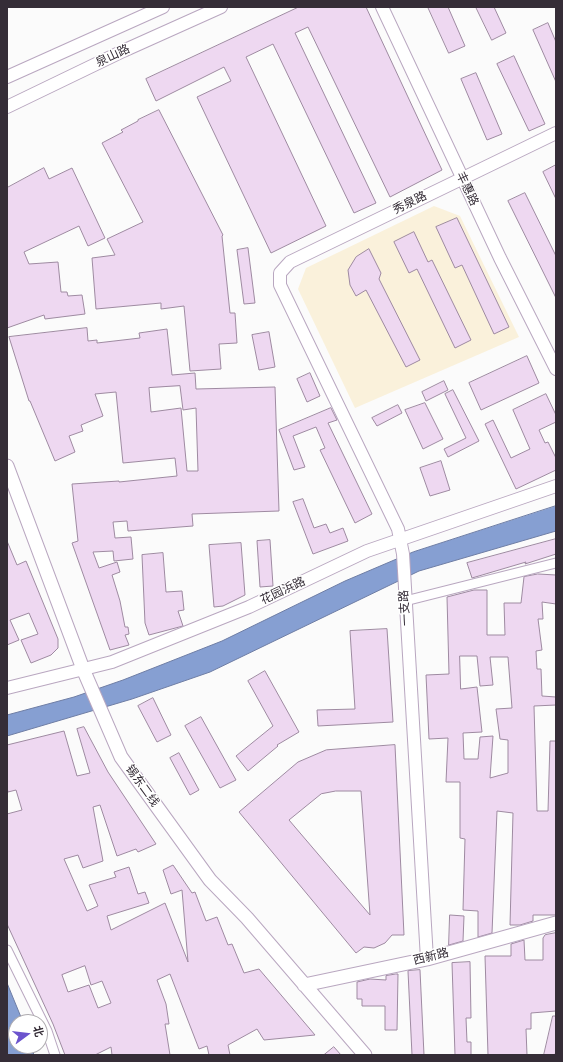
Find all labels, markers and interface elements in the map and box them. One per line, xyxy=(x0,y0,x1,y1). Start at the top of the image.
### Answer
street label: 泉山路 xyxy=(94,42,132,70)
street label: 丰惠路 xyxy=(453,170,481,208)
street label: 秀泉路 xyxy=(391,189,429,217)
street label: 花园浜路 xyxy=(258,574,308,608)
street label: 一支路 xyxy=(397,590,413,626)
street label: 锡东二线 xyxy=(122,762,162,810)
street label: 西新路 xyxy=(412,946,450,968)
north arrow xyxy=(8,1014,48,1054)
text: 北 xyxy=(30,1024,48,1038)

